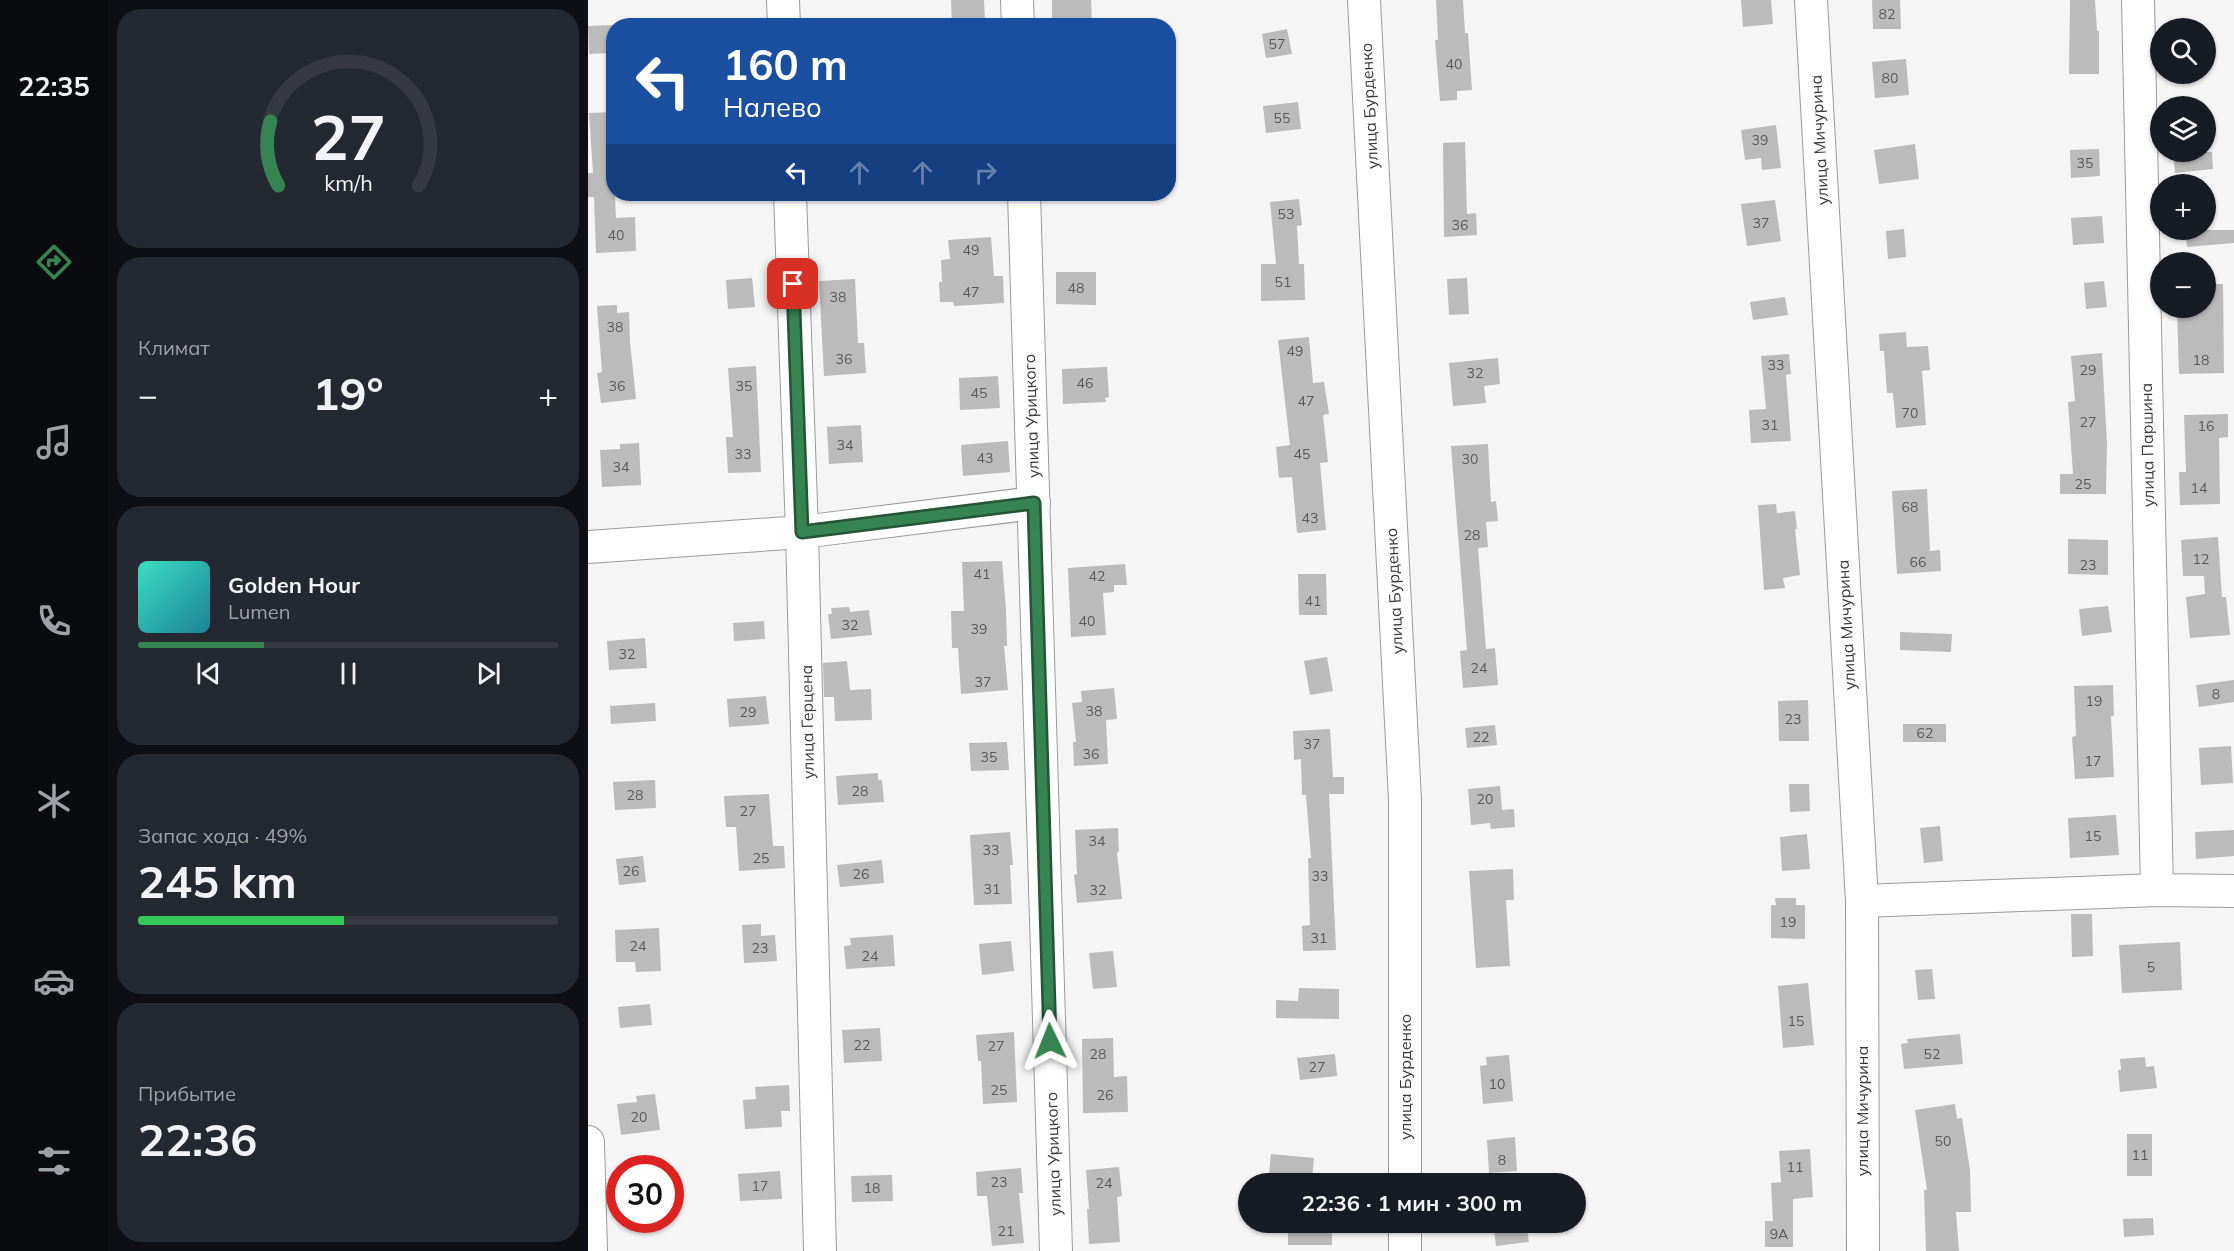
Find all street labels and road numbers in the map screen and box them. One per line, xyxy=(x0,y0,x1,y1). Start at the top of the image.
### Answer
street label: улица Бурденко xyxy=(1356,43,1382,169)
street label: улица Мичурина xyxy=(1806,74,1832,206)
street label: улица Урицкого xyxy=(1019,354,1043,478)
street label: улица Паршина xyxy=(2136,383,2158,507)
street label: улица Бурденко xyxy=(1381,528,1407,654)
street label: улица Мичурина xyxy=(1833,559,1859,691)
street label: улица Герцена xyxy=(796,665,818,779)
street label: улица Бурденко xyxy=(1395,1014,1415,1140)
street label: улица Мичурина xyxy=(1852,1046,1872,1176)
street label: улица Урицкого xyxy=(1041,1092,1065,1216)

